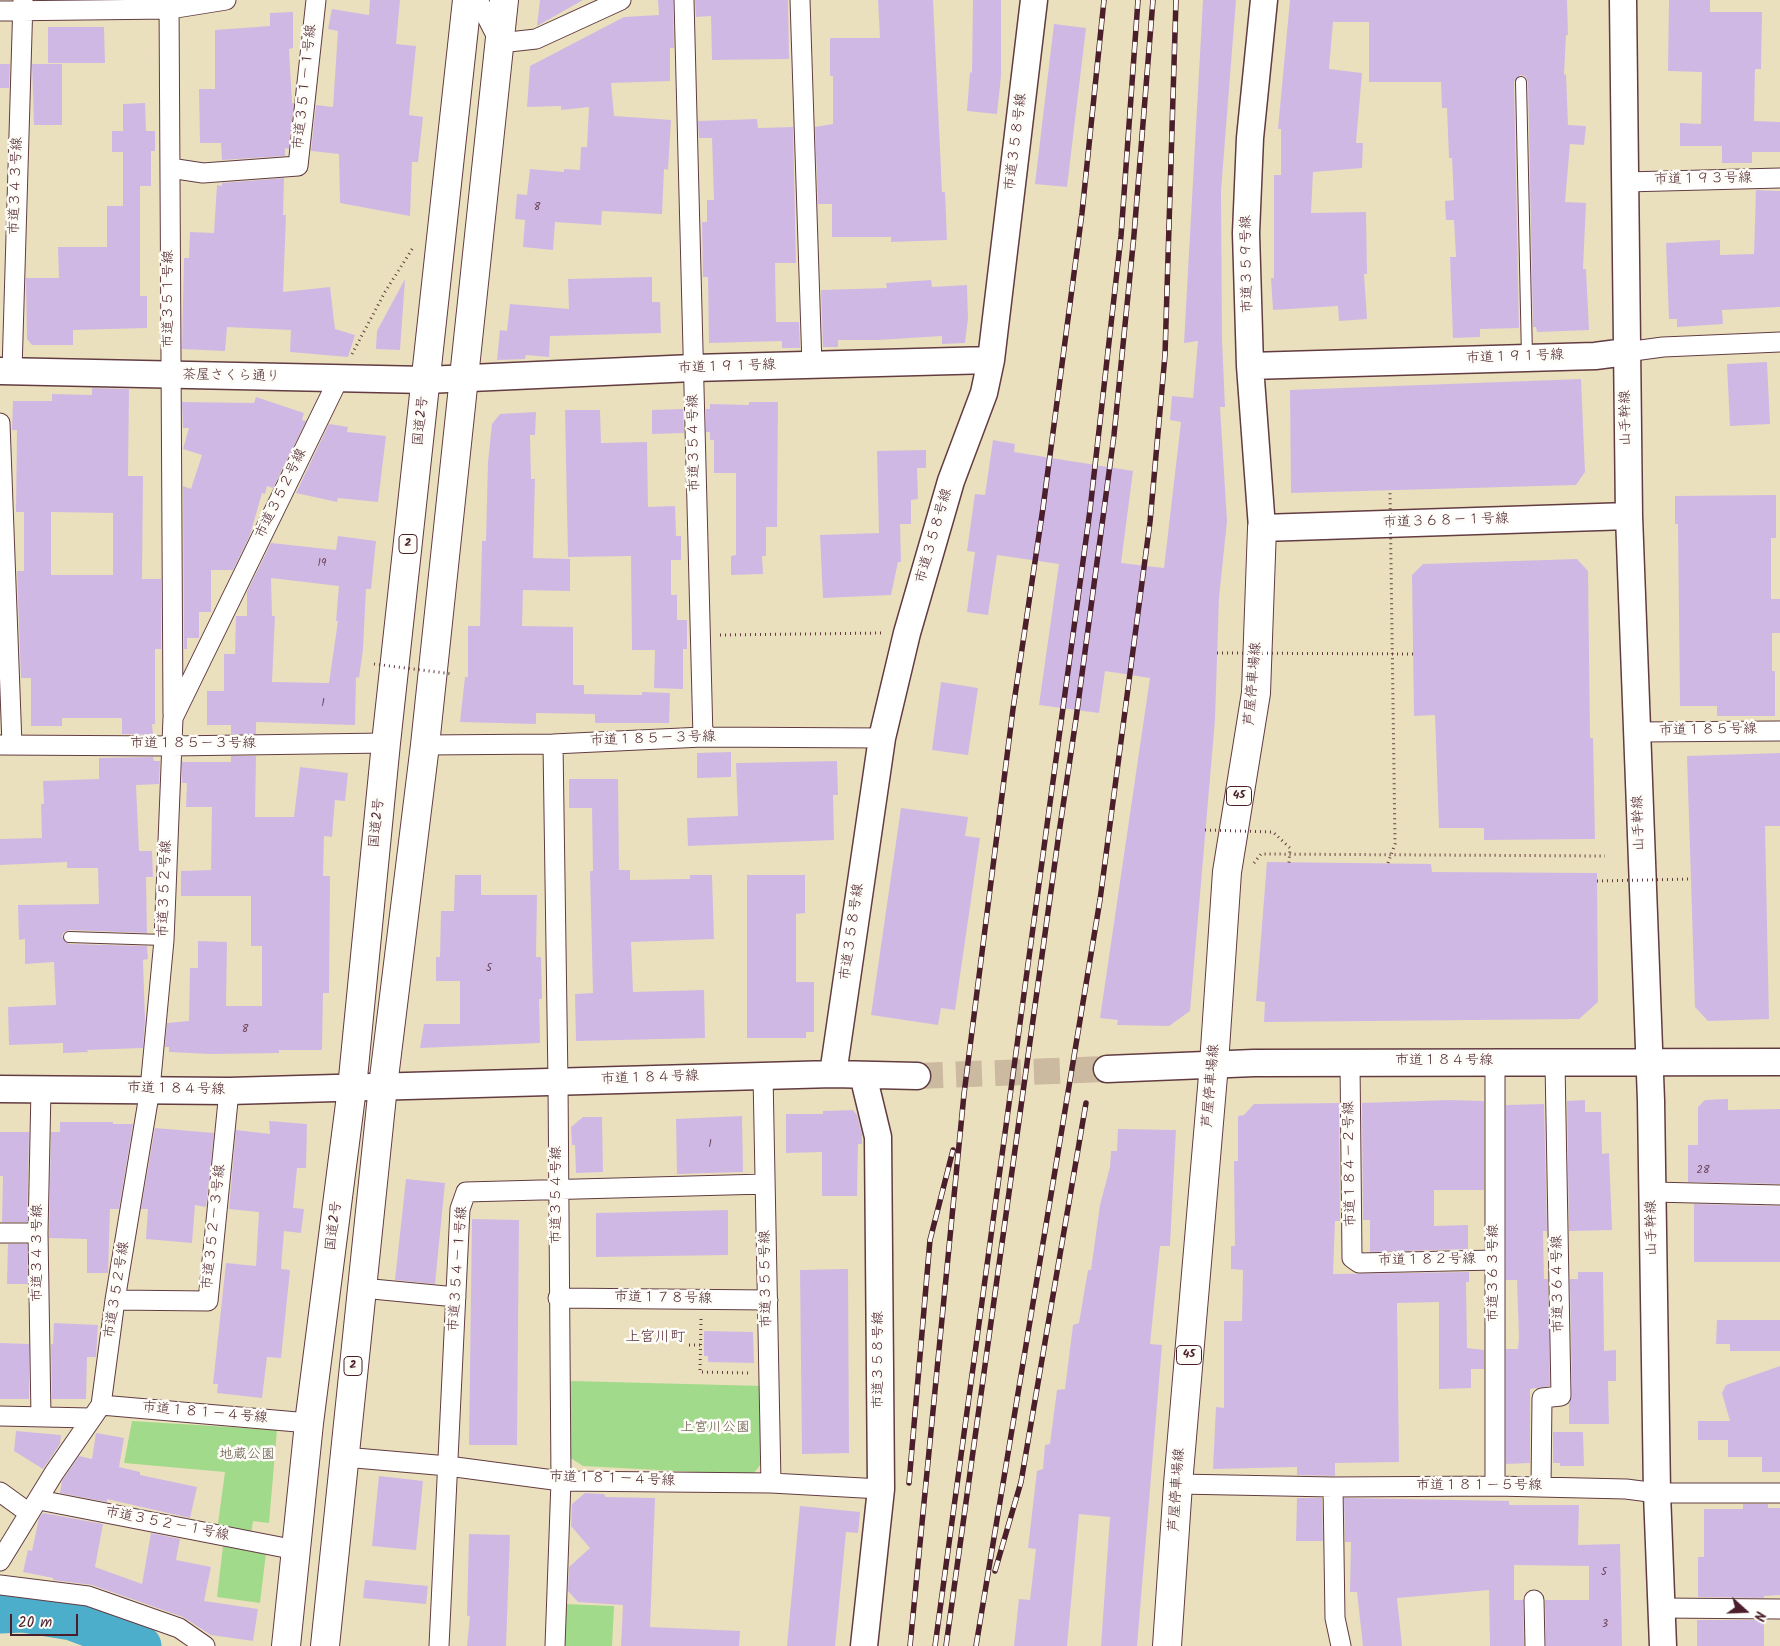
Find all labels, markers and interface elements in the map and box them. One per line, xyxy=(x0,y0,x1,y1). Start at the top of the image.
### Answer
street label: 市道３５１－１号線 xyxy=(291,23,321,151)
street label: 市道３５８号線 xyxy=(1003,92,1031,192)
street label: 市道３４３号線 xyxy=(7,137,27,235)
street label: 市道１９３号線 xyxy=(1654,171,1752,189)
house number: 8 xyxy=(534,201,540,215)
street label: 市道３５９号線 xyxy=(1239,215,1257,313)
street label: 市道３５１号線 xyxy=(162,250,178,348)
street label: 市道１９１号線 xyxy=(1466,348,1564,368)
street label: 市道１９１号線 xyxy=(678,358,776,378)
street label: 茶屋さくら通り xyxy=(182,368,280,386)
street label: 山手幹線 xyxy=(1618,390,1636,446)
street label: 市道３５４号線 xyxy=(686,394,704,492)
street label: 国道2号 xyxy=(411,395,433,447)
street label: 市道３５２号線 xyxy=(253,446,311,542)
street label: 市道３５８号線 xyxy=(913,487,957,585)
street label: 市道３６８－１号線 xyxy=(1383,511,1509,533)
road number: 2 xyxy=(399,534,417,554)
house number: 19 xyxy=(318,557,326,571)
street label: 芦屋停車場線 xyxy=(1242,641,1266,727)
house number: 1 xyxy=(321,697,325,711)
street label: 市道１８５号線 xyxy=(1659,722,1757,740)
street label: 市道１８５－３号線 xyxy=(590,729,716,751)
street label: 市道１８５－３号線 xyxy=(130,737,256,753)
road number: 45 xyxy=(1226,786,1252,806)
street label: 山手幹線 xyxy=(1631,795,1649,851)
street label: 国道2号 xyxy=(367,797,389,849)
street label: 市道３５２号線 xyxy=(156,840,176,938)
street label: 市道３５８号線 xyxy=(838,882,868,982)
house number: 5 xyxy=(486,962,492,976)
house number: 8 xyxy=(242,1023,248,1037)
street label: 芦屋停車場線 xyxy=(1200,1043,1224,1129)
street label: 市道１８４号線 xyxy=(1395,1054,1493,1070)
street label: 市道１８４号線 xyxy=(601,1069,699,1089)
street label: 市道１８４号線 xyxy=(127,1081,225,1099)
street label: 市道１８４－２号線 xyxy=(1342,1101,1360,1227)
house number: 1 xyxy=(708,1138,712,1152)
street label: 市道３５４号線 xyxy=(550,1146,566,1244)
street label: 市道３５２－３号線 xyxy=(200,1163,230,1291)
house number: 28 xyxy=(1696,1164,1710,1178)
street label: 国道2号 xyxy=(324,1200,346,1252)
street label: 山手幹線 xyxy=(1644,1200,1662,1256)
street label: 市道３４３号線 xyxy=(31,1204,47,1302)
street label: 市道３５４－１号線 xyxy=(446,1206,472,1332)
street label: 市道３６３号線 xyxy=(1487,1224,1503,1322)
street label: 市道３５５号線 xyxy=(758,1230,776,1328)
street label: 市道３６４号線 xyxy=(1550,1235,1568,1333)
street label: 市道３５２号線 xyxy=(102,1240,134,1340)
street label: 市道１８２号線 xyxy=(1378,1252,1476,1270)
street label: 市道１７８号線 xyxy=(614,1290,712,1308)
street label: 市道３５８号線 xyxy=(872,1311,888,1409)
district label: 上宮川町 xyxy=(625,1329,685,1347)
road number: 45 xyxy=(1176,1346,1202,1364)
road number: 2 xyxy=(344,1356,362,1375)
street label: 市道１８１－４号線 xyxy=(142,1400,268,1428)
park label: 上宮川公園 xyxy=(680,1421,750,1437)
park label: 地蔵公園 xyxy=(219,1448,275,1464)
street label: 芦屋停車場線 xyxy=(1167,1448,1189,1532)
street label: 市道１８１－４号線 xyxy=(549,1469,675,1491)
street label: 市道１８１－５号線 xyxy=(1416,1479,1542,1495)
street label: 市道３５２－１号線 xyxy=(104,1505,230,1545)
house number: 5 xyxy=(1601,1566,1607,1580)
north arrow xyxy=(1720,1586,1770,1636)
scale bar xyxy=(12,1604,80,1636)
text: N xyxy=(1747,1608,1771,1624)
text: 20 m xyxy=(18,1611,52,1635)
house number: 3 xyxy=(1602,1618,1608,1632)

